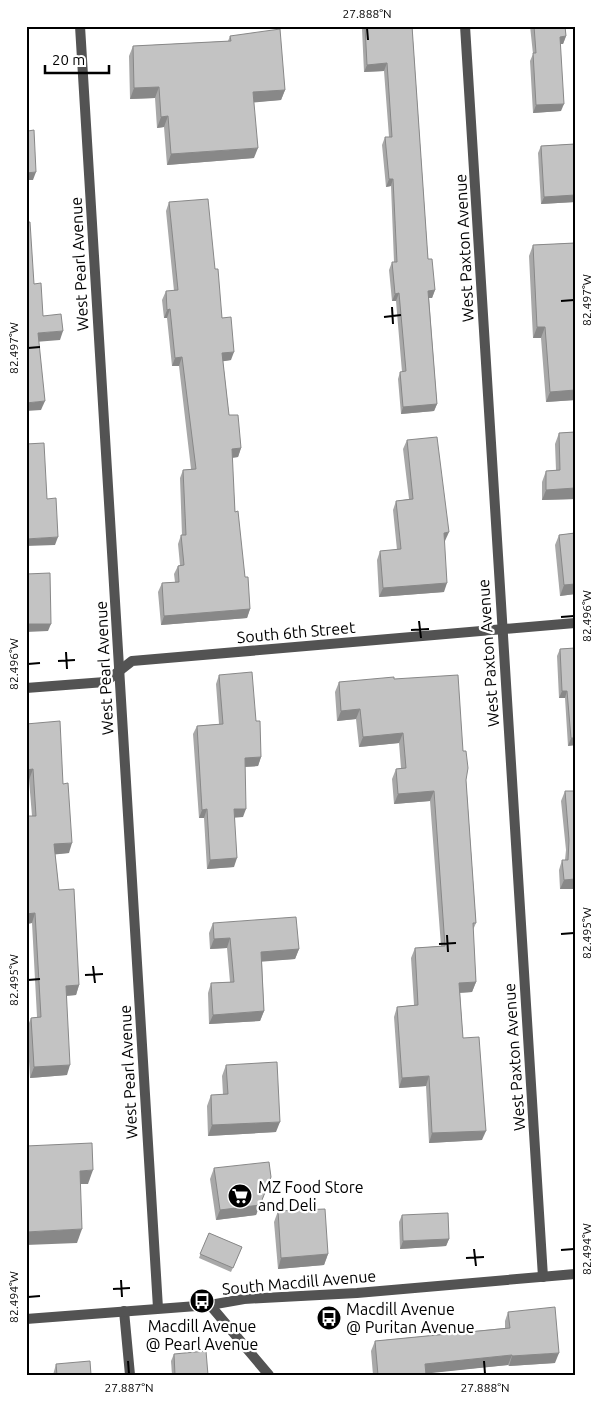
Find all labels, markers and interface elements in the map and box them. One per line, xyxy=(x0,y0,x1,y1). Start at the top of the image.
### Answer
text: 27.888°N xyxy=(342,7,392,20)
scale bar xyxy=(45,42,109,74)
text: 20 m xyxy=(52,51,85,68)
street label: West Paxton Avenue xyxy=(451,173,477,323)
street label: West Pearl Avenue xyxy=(66,196,92,332)
text: 82.497°W xyxy=(580,274,593,326)
text: 82.497°W xyxy=(7,322,20,374)
street label: West Paxton Avenue xyxy=(474,578,502,728)
text: 82.496°W xyxy=(580,590,593,642)
street label: West Pearl Avenue xyxy=(91,600,117,736)
street label: South 6th Street xyxy=(236,618,357,646)
text: 82.496°W xyxy=(7,638,20,690)
text: 82.495°W xyxy=(580,907,593,959)
text: 82.495°W xyxy=(7,954,20,1006)
street label: West Paxton Avenue xyxy=(500,982,528,1132)
street label: West Pearl Avenue xyxy=(115,1004,141,1140)
place label: MZ Food Store and Deli xyxy=(258,1178,364,1214)
supermarket icon: MZ Food Store and Deli xyxy=(227,1183,253,1209)
text: 82.494°W xyxy=(580,1223,593,1275)
street label: South Macdill Avenue xyxy=(221,1266,377,1298)
text: 82.494°W xyxy=(7,1271,20,1323)
bus stop icon: Macdill Avenue @ Pearl Avenue xyxy=(189,1288,215,1314)
place label: Macdill Avenue @ Puritan Avenue xyxy=(346,1300,475,1336)
bus stop icon: Macdill Avenue @ Puritan Avenue xyxy=(316,1305,342,1331)
place label: Macdill Avenue @ Pearl Avenue xyxy=(146,1317,258,1353)
text: 27.887°N xyxy=(104,1381,154,1394)
text: 27.888°N xyxy=(460,1381,510,1394)

